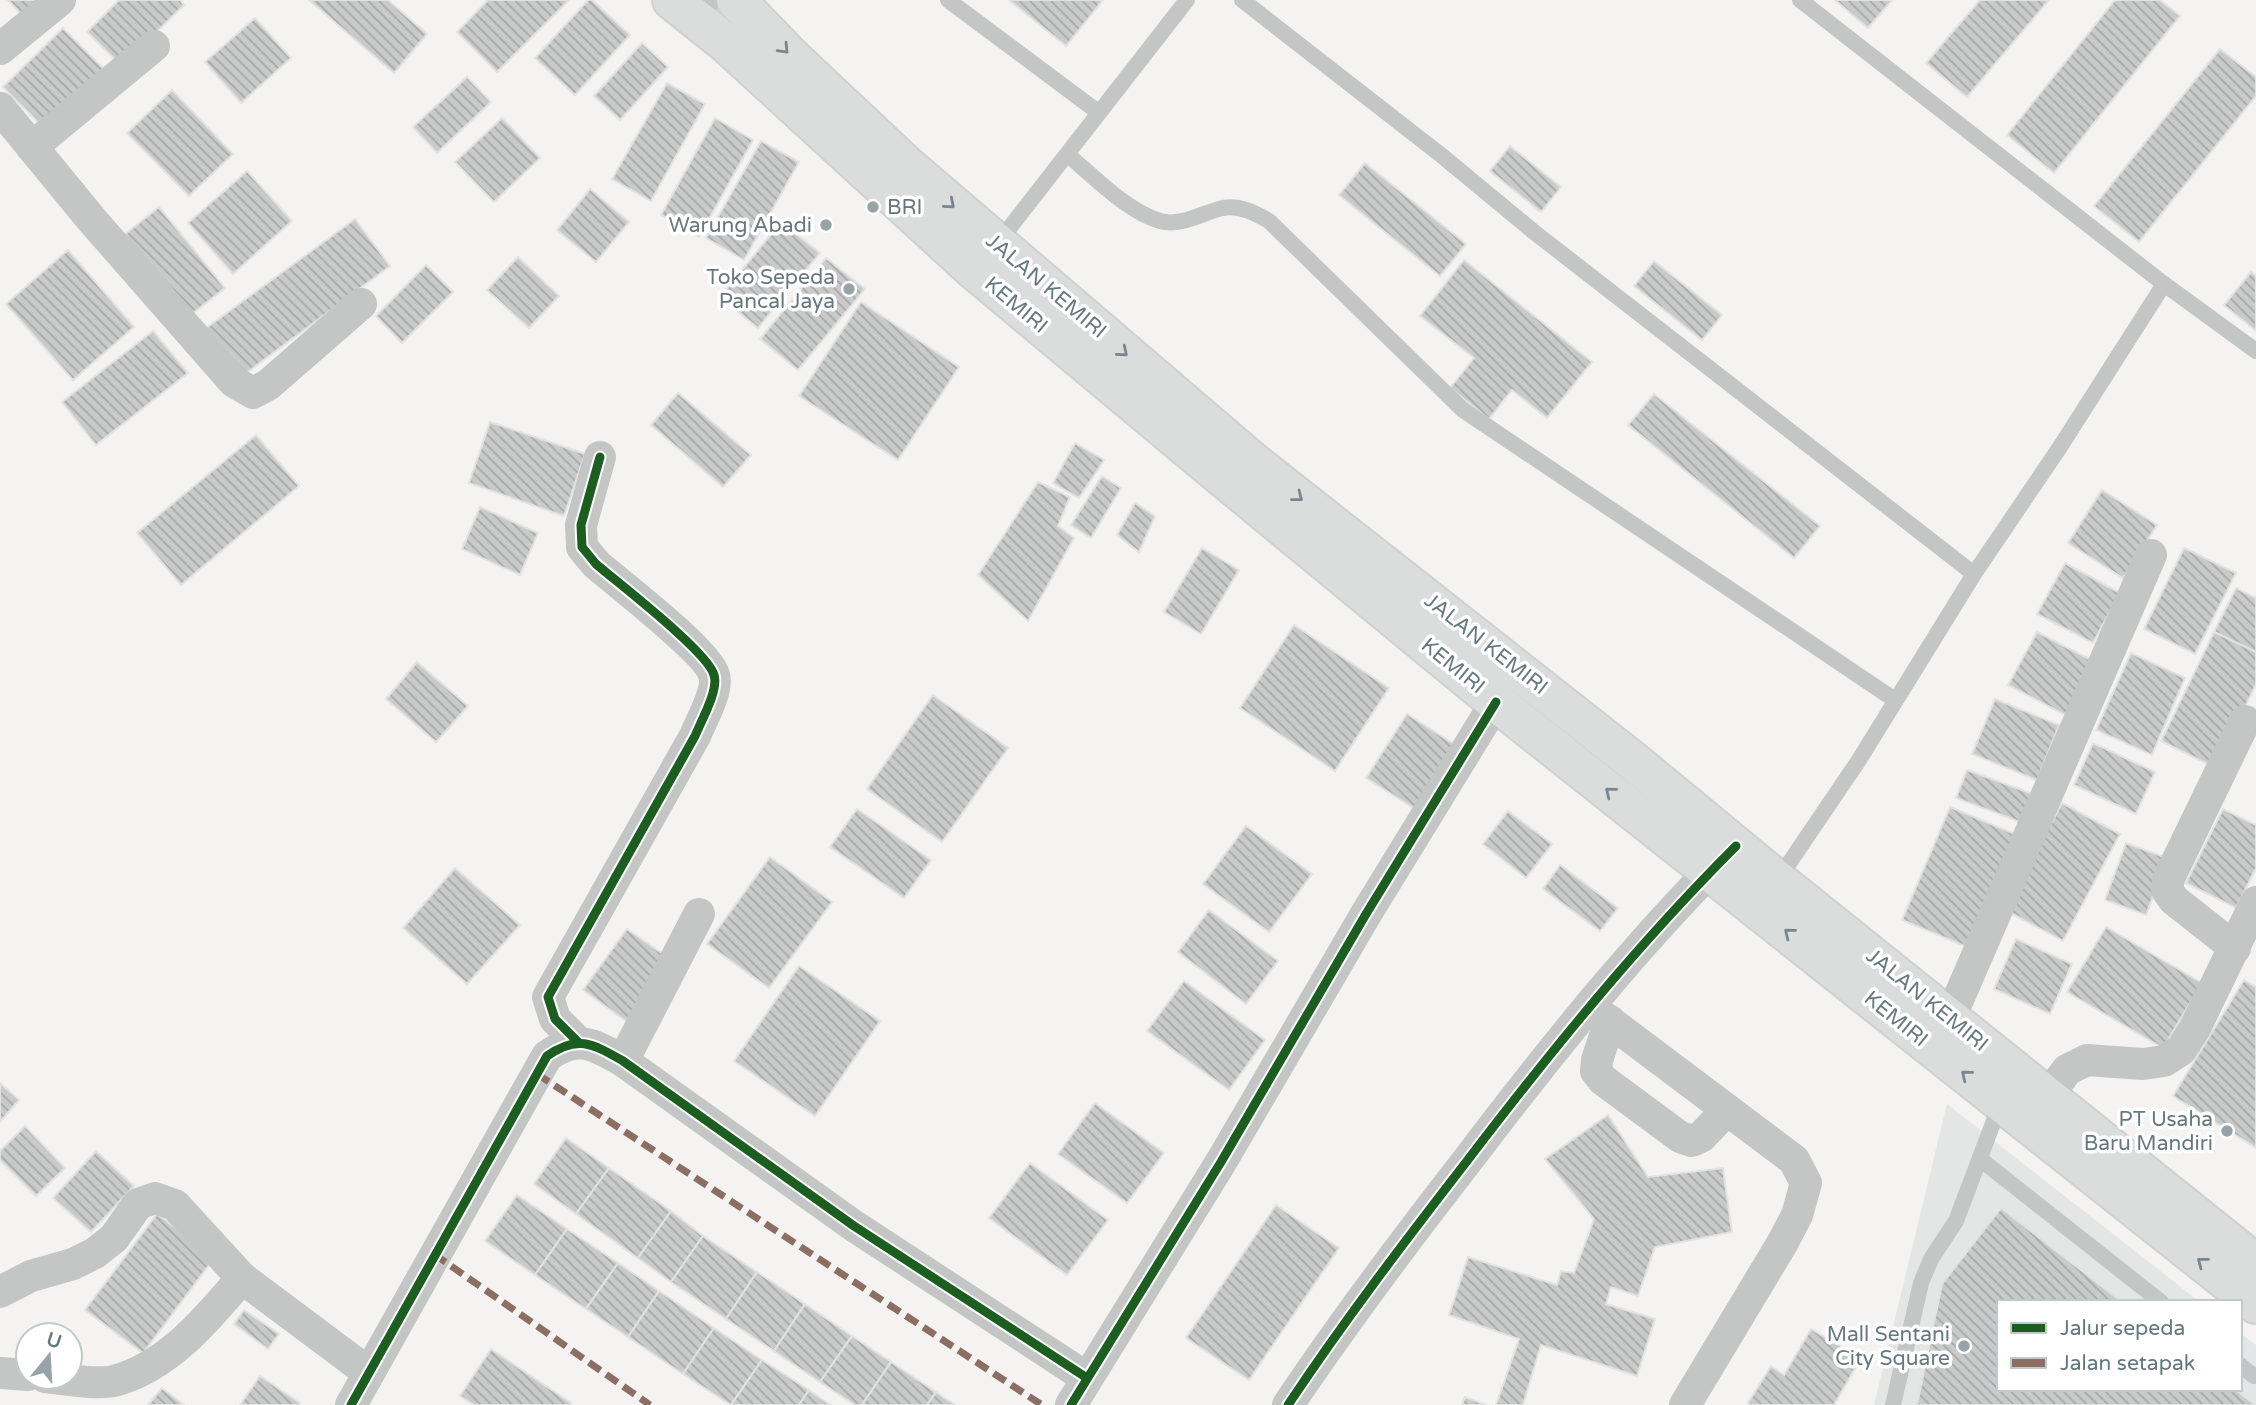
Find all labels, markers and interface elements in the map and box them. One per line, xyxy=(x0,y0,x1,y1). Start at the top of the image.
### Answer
one-way arrow xyxy=(775,41,788,54)
place label: BRI xyxy=(887,195,923,220)
one-way arrow xyxy=(942,196,955,208)
marker: BRI xyxy=(865,199,881,215)
place label: Warung Abadi xyxy=(668,213,812,238)
marker: Warung Abadi xyxy=(818,217,834,233)
street label: JALAN KEMIRI xyxy=(981,228,1111,344)
place label: Toko Sepeda Pancal Jaya xyxy=(706,265,835,314)
street label: KEMIRI xyxy=(979,271,1053,339)
marker: Toko Sepeda Pancal Jaya xyxy=(841,281,857,297)
one-way arrow xyxy=(1115,344,1128,356)
one-way arrow xyxy=(1290,489,1303,502)
street label: JALAN KEMIRI xyxy=(1419,588,1553,700)
street label: KEMIRI xyxy=(1416,633,1490,699)
one-way arrow xyxy=(1605,788,1617,801)
one-way arrow xyxy=(1784,929,1797,941)
street label: JALAN KEMIRI xyxy=(1861,943,1993,1057)
street label: KEMIRI xyxy=(1859,986,1933,1052)
one-way arrow xyxy=(1962,1071,1975,1083)
place label: PT Usaha Baru Mandiri xyxy=(2084,1107,2213,1156)
marker: PT Usaha Baru Mandiri xyxy=(2219,1123,2235,1139)
one-way arrow xyxy=(2198,1257,2210,1270)
legend xyxy=(1997,1300,2242,1391)
text: Jalur sepeda xyxy=(2060,1316,2185,1341)
north arrow xyxy=(14,1321,84,1391)
place label: Mall Sentani City Square xyxy=(1827,1322,1950,1371)
text: U xyxy=(44,1328,64,1353)
marker: Mall Sentani City Square xyxy=(1956,1338,1972,1354)
text: Jalan setapak xyxy=(2060,1351,2195,1376)

